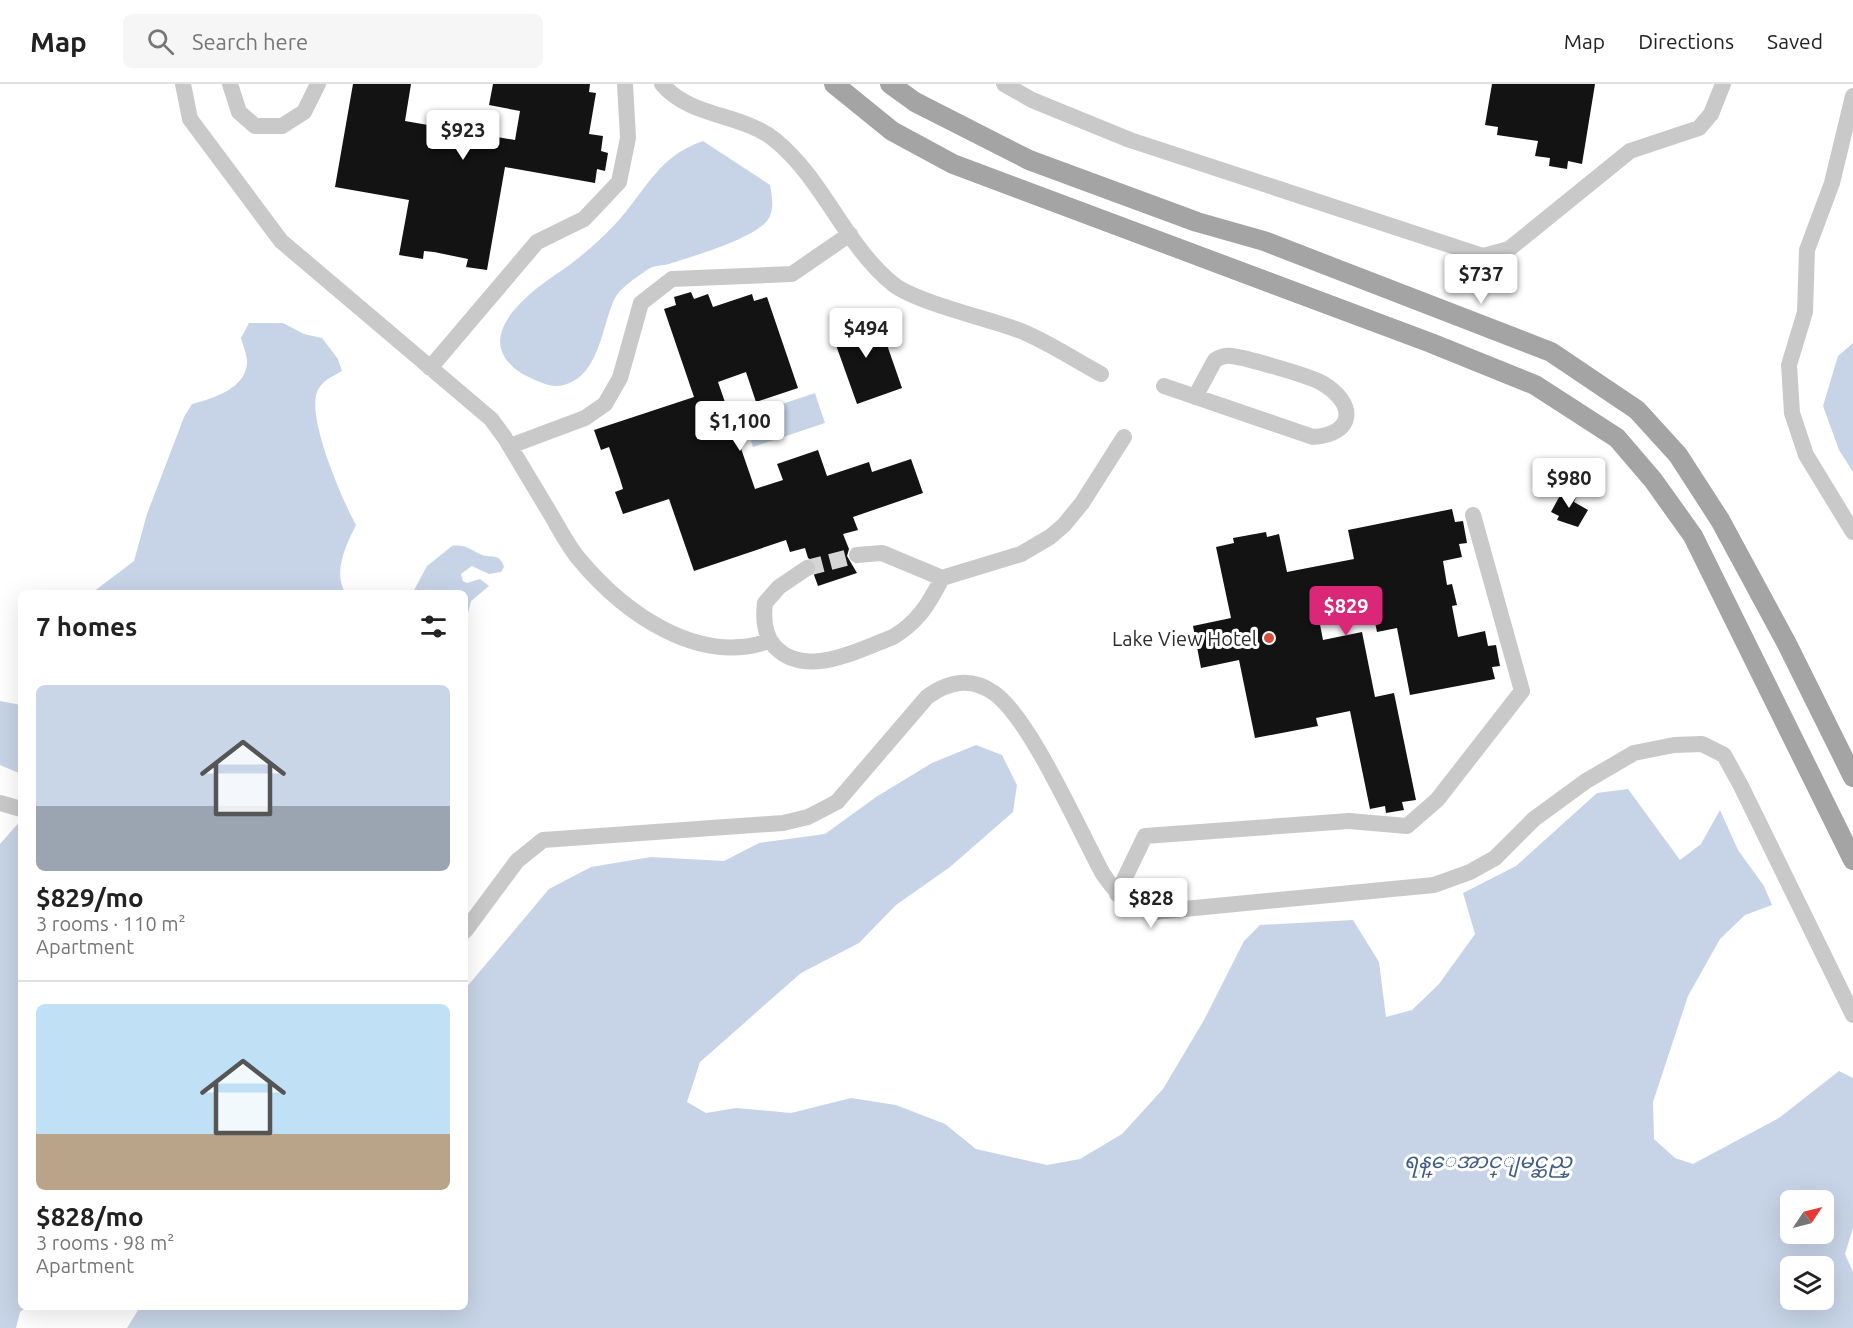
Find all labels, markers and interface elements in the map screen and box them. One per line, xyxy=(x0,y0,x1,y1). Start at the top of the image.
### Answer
search box xyxy=(123,14,543,68)
icon: search xyxy=(144,25,177,58)
text: Map xyxy=(30,26,87,57)
text: Search here xyxy=(192,29,308,54)
text: Map xyxy=(1564,29,1605,53)
text: Directions xyxy=(1638,29,1734,53)
text: Saved xyxy=(1767,29,1823,53)
pin: $923 xyxy=(427,110,499,161)
text: $923 xyxy=(440,118,486,141)
pin: $737 xyxy=(1445,254,1517,305)
text: $737 xyxy=(1458,262,1504,285)
pin: $494 xyxy=(830,308,902,359)
text: $494 xyxy=(843,316,889,339)
pin: $1,100 xyxy=(691,401,789,452)
text: $1,100 xyxy=(709,409,771,432)
pin: $980 xyxy=(1533,458,1605,509)
text: $980 xyxy=(1546,466,1592,489)
pin: $829 xyxy=(1310,586,1382,637)
text: $829 xyxy=(1323,594,1369,617)
icon: filters xyxy=(417,610,450,643)
text: 7 homes xyxy=(36,612,137,641)
place label: Lake View Hotel xyxy=(1112,627,1257,650)
marker: Lake View Hotel xyxy=(1262,631,1276,645)
icon: home xyxy=(189,724,297,832)
pin: $828 xyxy=(1115,878,1187,929)
text: $829/mo xyxy=(36,883,144,912)
text: $828 xyxy=(1128,886,1174,909)
text: 3 rooms · 110 m² xyxy=(36,912,186,935)
text: Apartment xyxy=(36,935,134,958)
icon: home xyxy=(189,1043,297,1151)
water label: ရန္ေအာင္ျမင္ဆည္ xyxy=(1404,1148,1573,1178)
north arrow xyxy=(1780,1190,1834,1244)
map controls xyxy=(1780,1190,1834,1310)
text: $828/mo xyxy=(36,1202,144,1231)
text: 3 rooms · 98 m² xyxy=(36,1231,174,1254)
text: Apartment xyxy=(36,1254,134,1277)
button: layers xyxy=(1780,1256,1834,1310)

